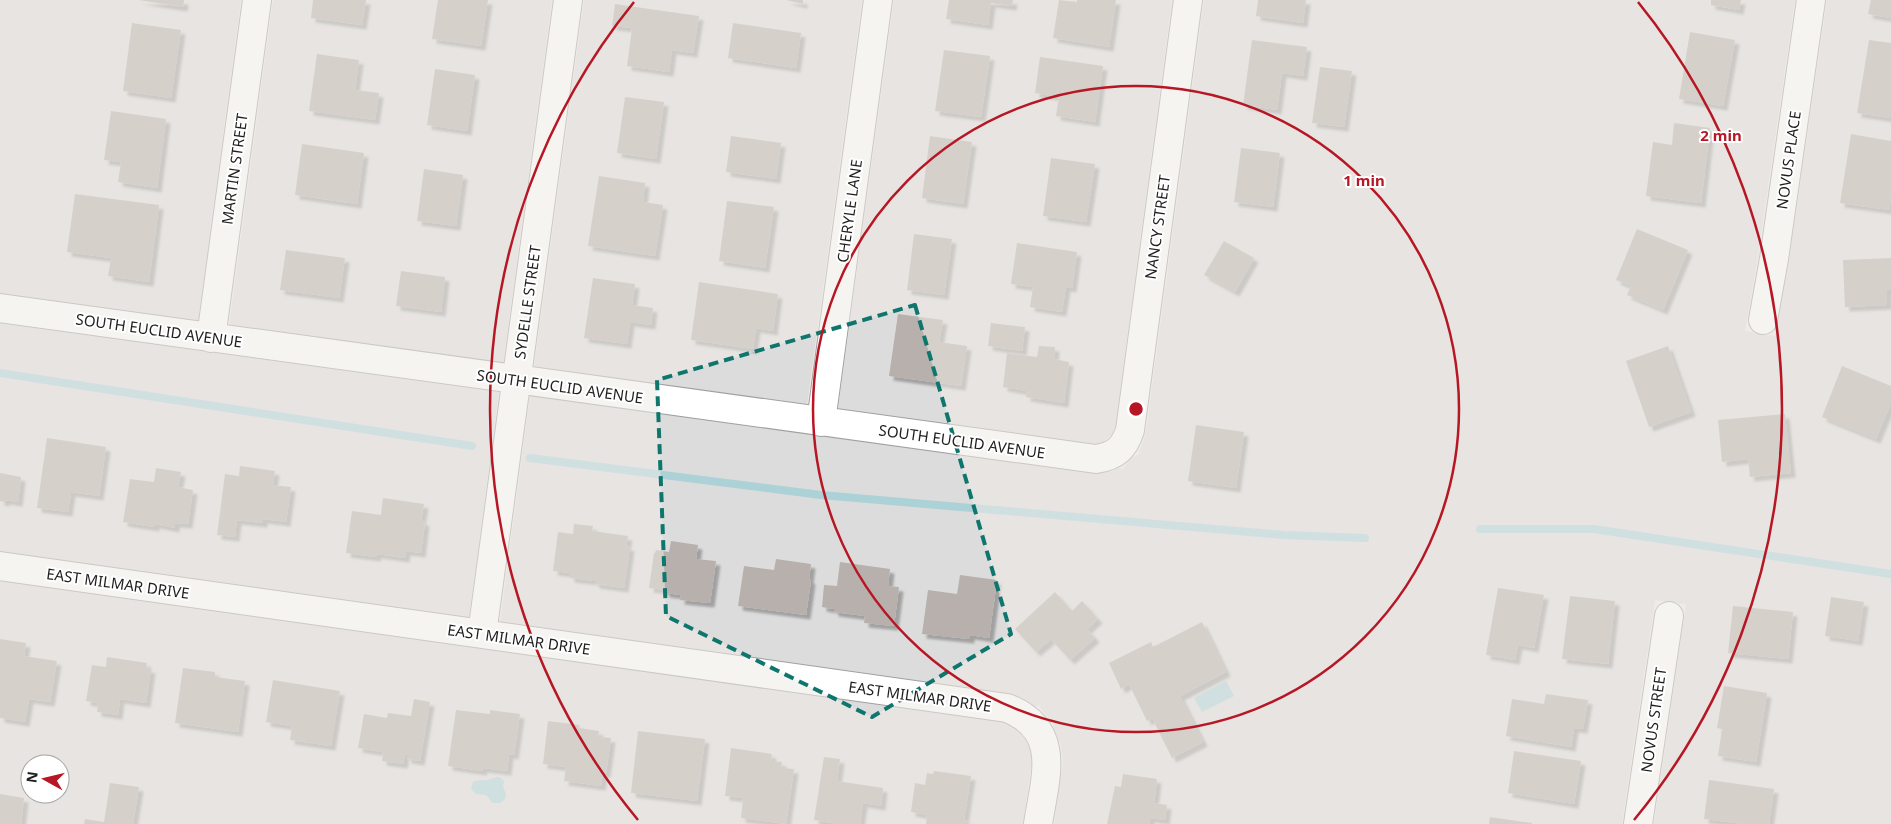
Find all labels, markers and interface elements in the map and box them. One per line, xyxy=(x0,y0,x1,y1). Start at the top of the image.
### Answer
street label: NOVUS PLACE xyxy=(1771,110,1805,210)
street label: MARTIN STREET xyxy=(216,111,252,226)
text: 2 min xyxy=(1700,125,1742,145)
street label: CHERYLE LANE xyxy=(832,158,866,264)
text: 1 min xyxy=(1343,170,1385,190)
street label: NANCY STREET xyxy=(1140,173,1174,280)
street label: SYDELLE STREET xyxy=(509,243,545,360)
street label: SOUTH EUCLID AVENUE xyxy=(74,308,244,352)
street label: SOUTH EUCLID AVENUE xyxy=(475,364,645,408)
centre of rings xyxy=(1127,400,1145,418)
street label: SOUTH EUCLID AVENUE xyxy=(877,419,1047,463)
street label: EAST MILMAR DRIVE xyxy=(45,563,191,603)
street label: EAST MILMAR DRIVE xyxy=(446,619,592,659)
street label: NOVUS STREET xyxy=(1636,665,1670,774)
street label: EAST MILMAR DRIVE xyxy=(847,676,993,716)
north arrow xyxy=(20,754,70,804)
text: N xyxy=(21,770,42,784)

